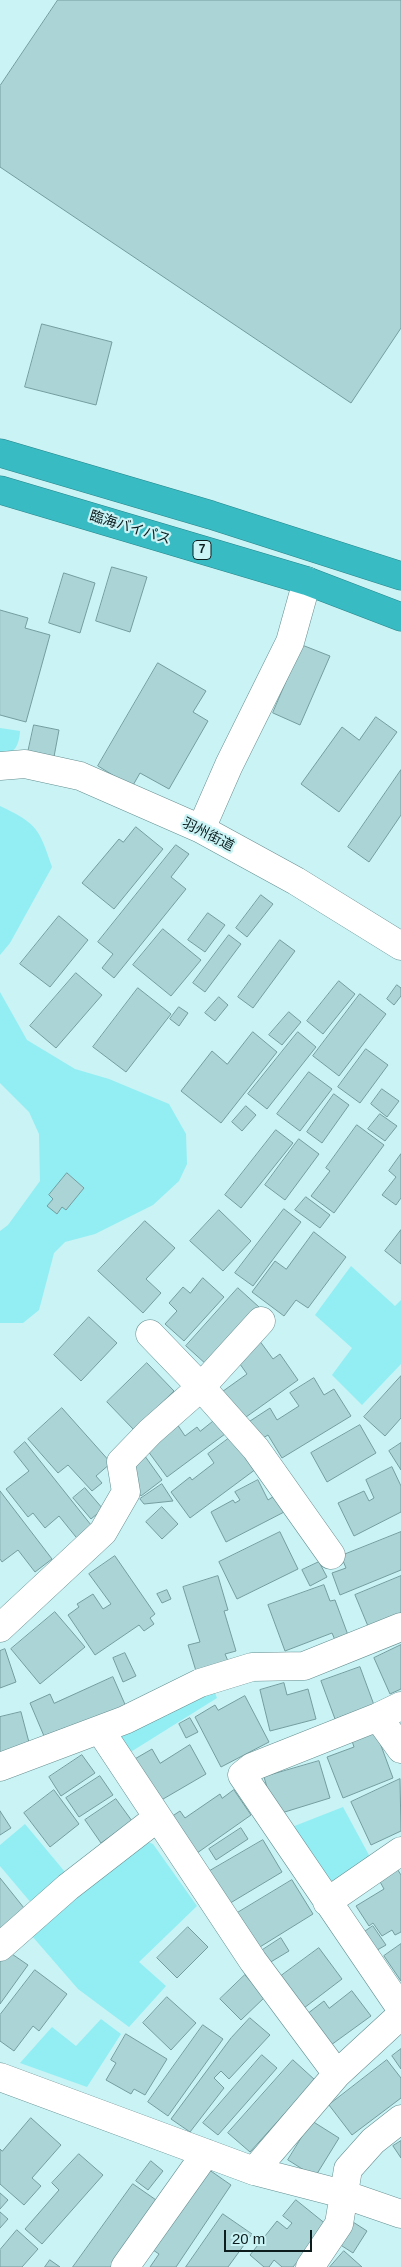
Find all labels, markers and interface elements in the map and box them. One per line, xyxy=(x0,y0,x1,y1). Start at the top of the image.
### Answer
street label: 臨海バイパス xyxy=(87,508,173,548)
road number: 7 xyxy=(193,540,211,560)
street label: 羽州街道 xyxy=(179,815,237,855)
scale bar xyxy=(226,2220,314,2252)
text: 20 m xyxy=(232,2230,265,2247)

